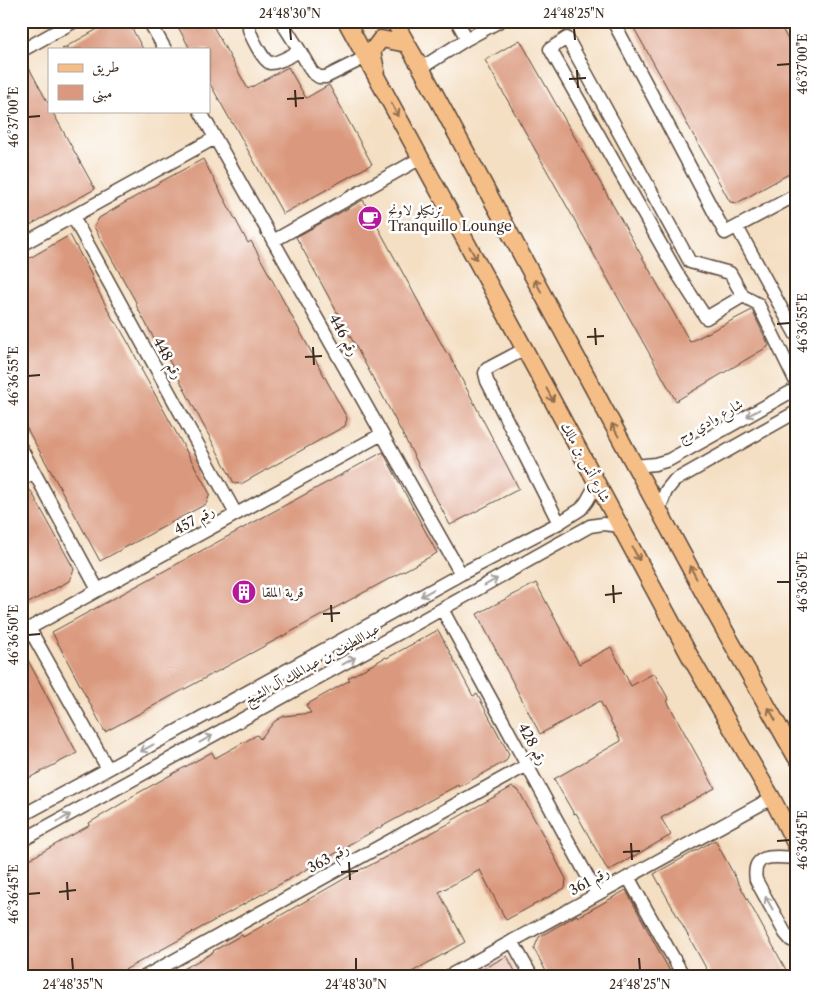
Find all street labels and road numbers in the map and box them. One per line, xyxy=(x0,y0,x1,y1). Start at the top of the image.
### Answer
street label: رقم 446 xyxy=(321,311,363,362)
street label: رقم 448 xyxy=(145,334,187,385)
street label: شارع وادي وج xyxy=(674,395,748,449)
street label: شارع أنس بن مالك xyxy=(555,418,616,507)
street label: رقم 457 xyxy=(171,502,220,543)
street label: عبداللطيف بن عبدالملك آل الشيخ xyxy=(241,619,385,712)
street label: رقم 428 xyxy=(510,720,552,771)
street label: رقم 363 xyxy=(304,839,354,881)
street label: رقم 361 xyxy=(566,863,614,904)

